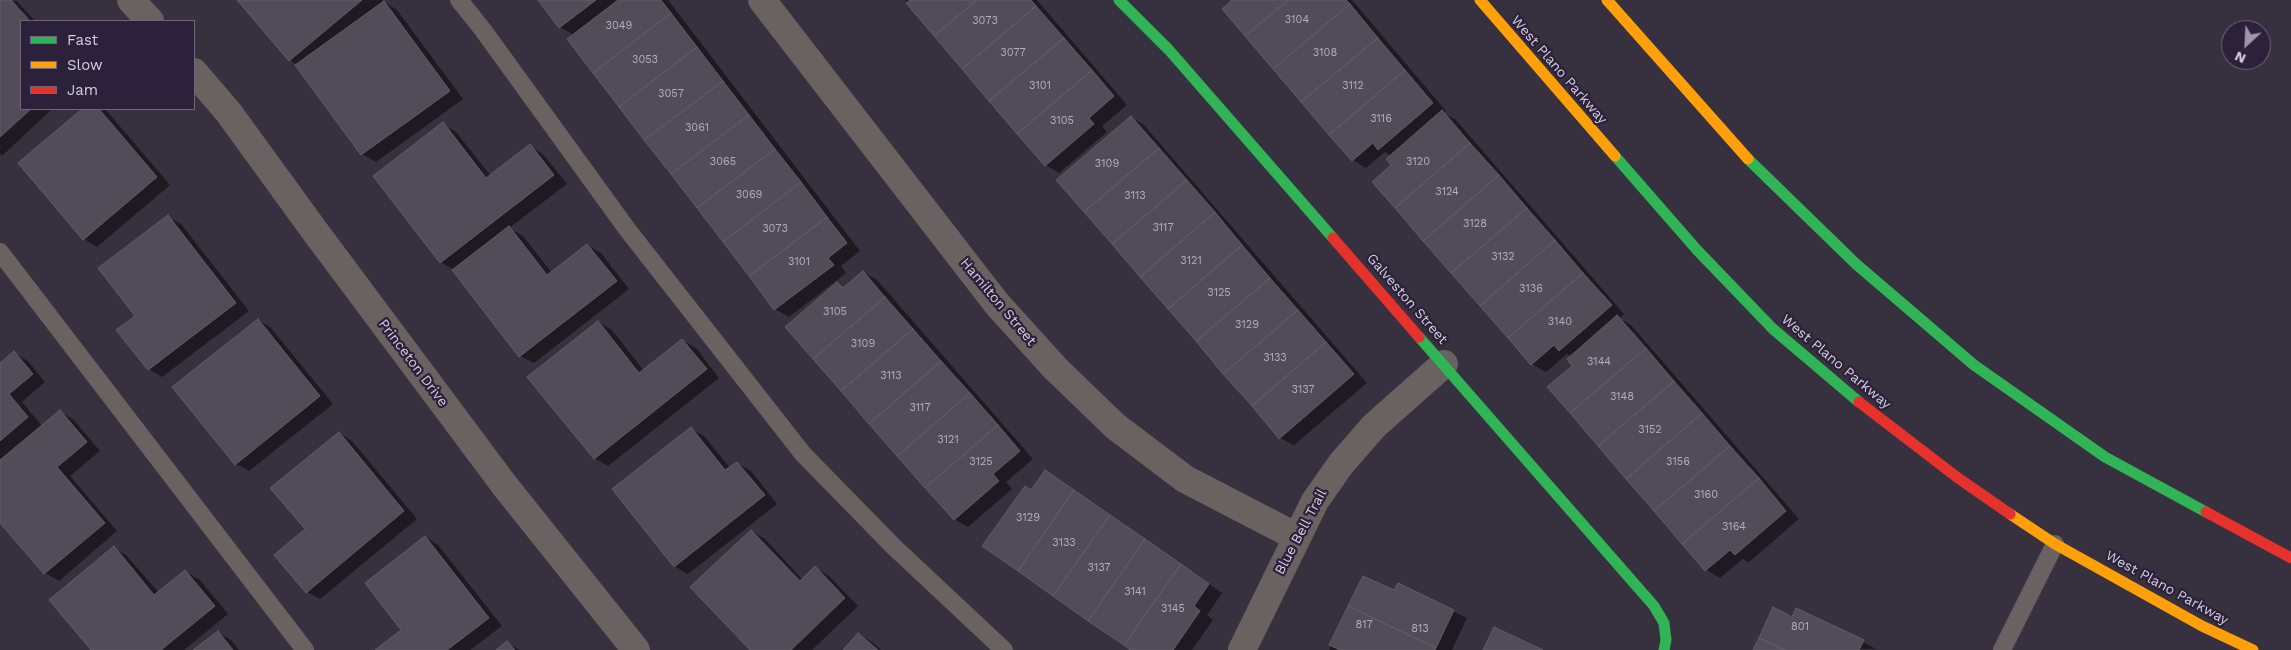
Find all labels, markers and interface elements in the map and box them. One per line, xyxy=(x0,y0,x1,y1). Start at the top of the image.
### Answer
street label: West Plano Parkway xyxy=(1507,12,1611,128)
house number: 3104 xyxy=(1285,13,1309,27)
house number: 3073 xyxy=(972,14,998,28)
house number: 3049 xyxy=(606,19,632,33)
legend xyxy=(20,20,195,110)
north arrow xyxy=(2221,20,2271,70)
text: Fast xyxy=(67,31,98,49)
house number: 3077 xyxy=(1000,46,1026,60)
house number: 3108 xyxy=(1313,46,1337,60)
text: N xyxy=(2232,48,2248,67)
house number: 3053 xyxy=(632,53,658,67)
text: Slow xyxy=(67,56,103,74)
house number: 3101 xyxy=(1029,79,1051,93)
house number: 3112 xyxy=(1342,79,1364,93)
text: Jam xyxy=(67,81,98,99)
house number: 3057 xyxy=(658,87,684,101)
house number: 3116 xyxy=(1370,112,1392,126)
house number: 3105 xyxy=(1050,114,1074,128)
house number: 3061 xyxy=(685,121,709,135)
house number: 3065 xyxy=(710,155,736,169)
house number: 3120 xyxy=(1406,155,1430,169)
house number: 3109 xyxy=(1095,157,1119,171)
house number: 3124 xyxy=(1435,185,1459,199)
house number: 3069 xyxy=(736,188,762,202)
house number: 3113 xyxy=(1124,189,1146,203)
house number: 3128 xyxy=(1463,217,1487,231)
house number: 3117 xyxy=(1152,221,1174,235)
house number: 3073 xyxy=(762,222,788,236)
street label: Galveston Street xyxy=(1363,250,1451,348)
house number: 3132 xyxy=(1491,250,1515,264)
house number: 3121 xyxy=(1180,254,1202,268)
house number: 3101 xyxy=(788,255,810,269)
street label: Hamilton Street xyxy=(957,255,1039,349)
house number: 3136 xyxy=(1519,282,1543,296)
house number: 3125 xyxy=(1207,286,1231,300)
house number: 3105 xyxy=(823,305,847,319)
street label: West Plano Parkway xyxy=(1778,311,1894,413)
house number: 3140 xyxy=(1548,315,1572,329)
street label: Princeton Drive xyxy=(375,316,451,410)
house number: 3129 xyxy=(1235,318,1259,332)
house number: 3109 xyxy=(851,337,875,351)
house number: 3133 xyxy=(1263,351,1287,365)
house number: 3144 xyxy=(1587,355,1611,369)
house number: 3113 xyxy=(880,369,902,383)
house number: 3137 xyxy=(1292,383,1314,397)
house number: 3148 xyxy=(1610,390,1634,404)
house number: 3117 xyxy=(909,401,931,415)
house number: 3152 xyxy=(1638,423,1662,437)
house number: 3121 xyxy=(937,433,959,447)
house number: 3125 xyxy=(969,455,993,469)
house number: 3156 xyxy=(1666,455,1690,469)
street label: Blue Bell Trail xyxy=(1271,486,1331,578)
house number: 3160 xyxy=(1694,488,1718,502)
house number: 3129 xyxy=(1016,511,1040,525)
house number: 3164 xyxy=(1722,520,1746,534)
house number: 3133 xyxy=(1052,536,1076,550)
street label: West Plano Parkway xyxy=(2103,547,2231,629)
house number: 3137 xyxy=(1088,561,1110,575)
house number: 3141 xyxy=(1124,585,1146,599)
house number: 3145 xyxy=(1161,602,1185,616)
house number: 817 xyxy=(1355,618,1373,632)
house number: 801 xyxy=(1791,620,1809,634)
house number: 813 xyxy=(1411,622,1429,636)

